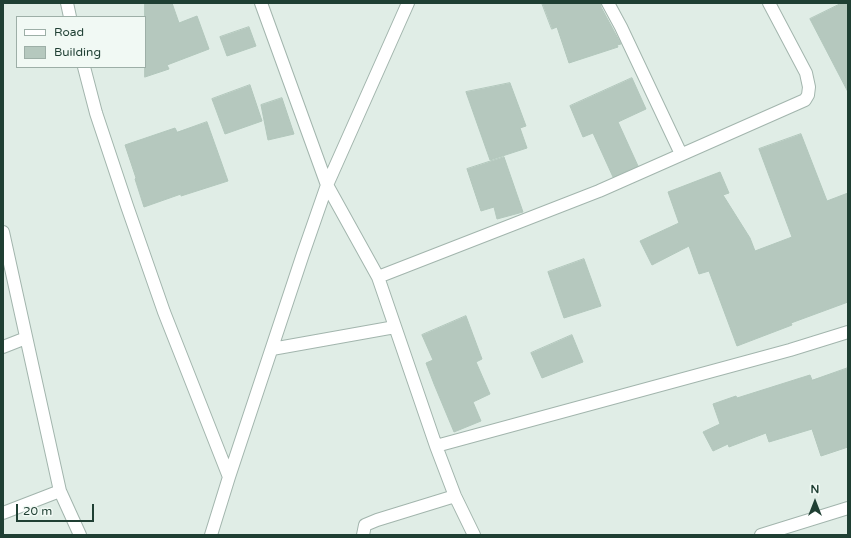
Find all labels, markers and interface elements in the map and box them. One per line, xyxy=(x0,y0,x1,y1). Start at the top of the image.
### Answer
legend xyxy=(16,16,146,68)
text: Road xyxy=(54,25,84,39)
text: Building xyxy=(54,45,101,59)
north arrow xyxy=(795,482,835,522)
text: N xyxy=(811,483,819,496)
scale bar xyxy=(18,496,96,522)
text: 20 m xyxy=(23,504,52,518)

